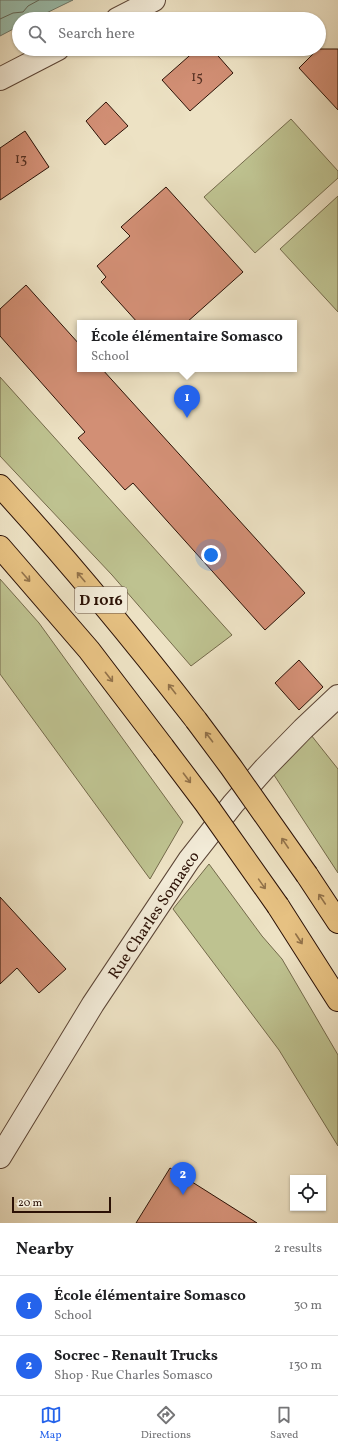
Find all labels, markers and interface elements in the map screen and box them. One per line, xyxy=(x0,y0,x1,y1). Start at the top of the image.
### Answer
search box xyxy=(12,12,326,56)
icon: search xyxy=(26,23,48,45)
text: Search here xyxy=(58,24,135,45)
house number: 15 xyxy=(191,68,203,87)
house number: 13 xyxy=(15,150,27,169)
popup xyxy=(77,320,297,372)
text: École élémentaire Somasco xyxy=(91,327,283,348)
text: School xyxy=(91,348,129,366)
pin: 1 xyxy=(174,385,200,418)
your location xyxy=(201,545,221,565)
one-way arrow xyxy=(21,571,30,582)
one-way arrow xyxy=(77,571,86,582)
road number: D 1016 xyxy=(75,587,127,613)
one-way arrow xyxy=(105,671,113,682)
one-way arrow xyxy=(168,683,176,694)
one-way arrow xyxy=(205,732,213,743)
one-way arrow xyxy=(183,773,191,784)
one-way arrow xyxy=(281,838,289,849)
street label: Rue Charles Somasco xyxy=(104,847,205,984)
one-way arrow xyxy=(258,878,266,889)
one-way arrow xyxy=(318,893,327,904)
one-way arrow xyxy=(295,933,303,944)
pin: 2 xyxy=(170,1162,196,1195)
map controls xyxy=(290,1175,326,1211)
button: locate xyxy=(290,1175,326,1211)
scale bar xyxy=(12,1195,111,1214)
text: 20 m xyxy=(18,1196,42,1211)
text: Nearby xyxy=(16,1238,74,1261)
text: 2 results xyxy=(274,1240,322,1258)
text: École élémentaire Somasco xyxy=(54,1286,246,1307)
text: 1 xyxy=(26,1297,32,1315)
text: 30 m xyxy=(294,1297,322,1315)
text: School xyxy=(54,1307,92,1325)
text: Socrec - Renault Trucks xyxy=(54,1346,218,1367)
text: 2 xyxy=(26,1357,32,1375)
text: 130 m xyxy=(289,1357,322,1375)
text: Shop · Rue Charles Somasco xyxy=(54,1367,213,1385)
tab: Map xyxy=(40,1404,62,1443)
tab: Directions xyxy=(141,1404,191,1443)
tab: Saved xyxy=(270,1404,298,1443)

